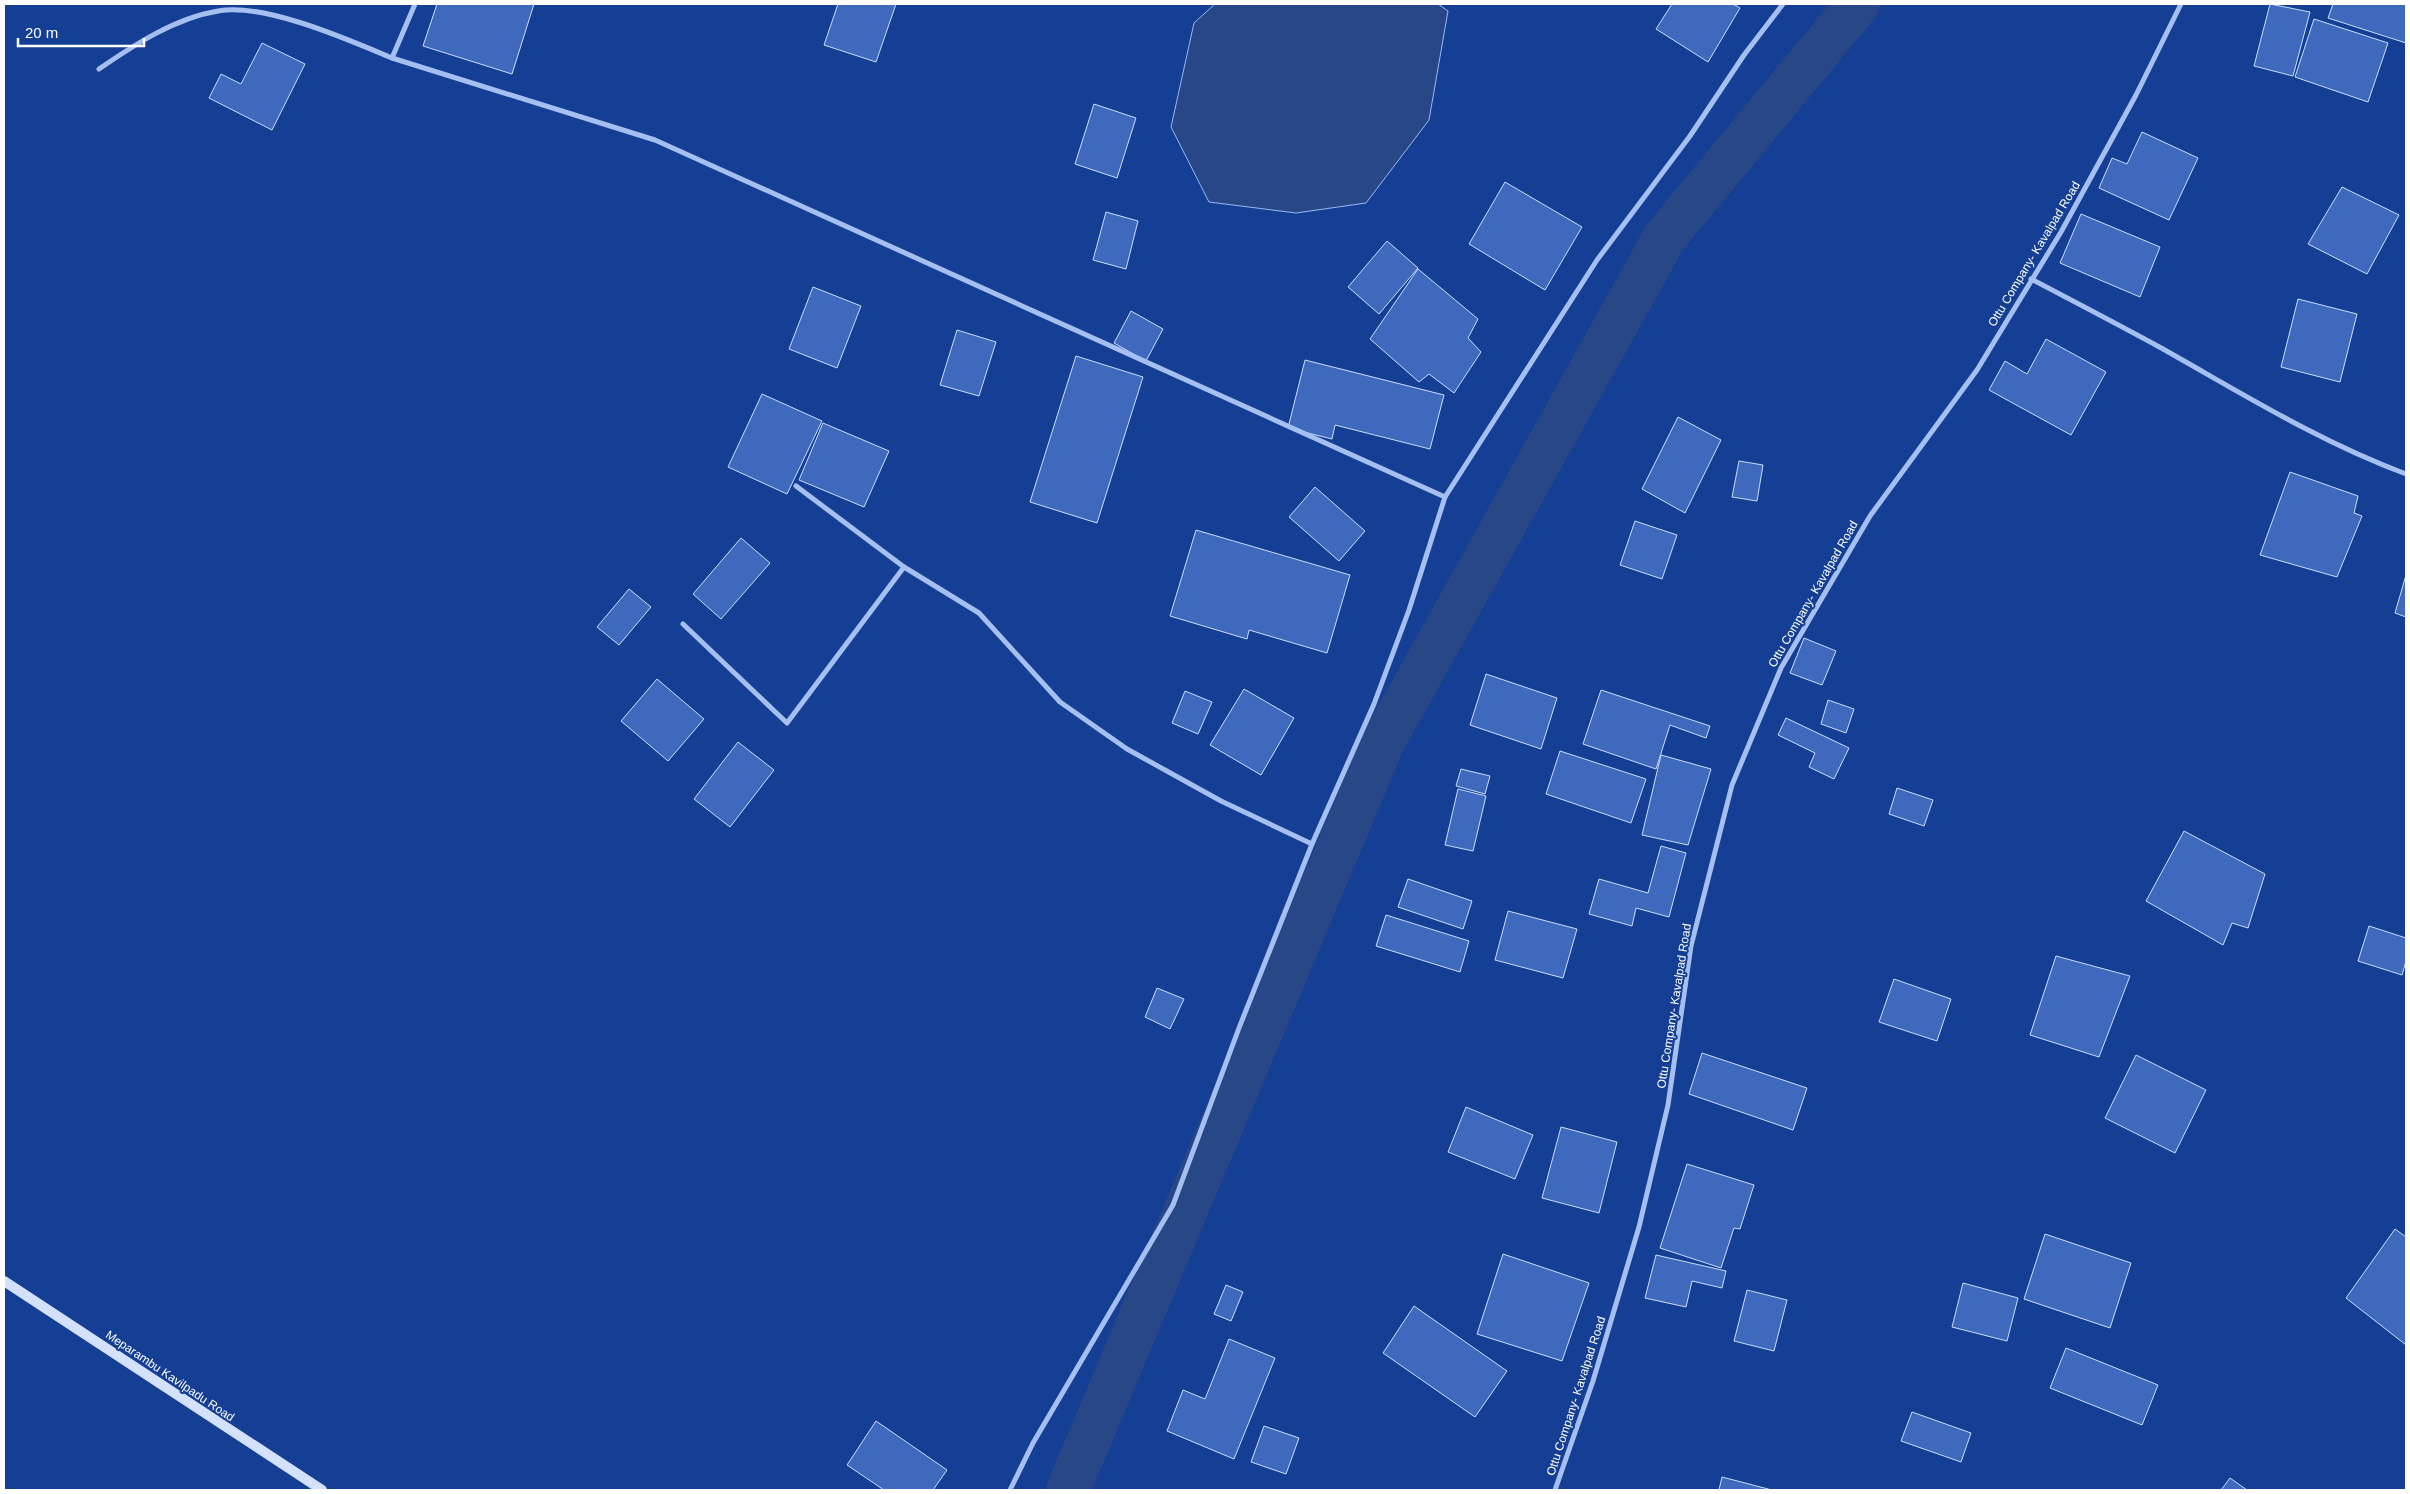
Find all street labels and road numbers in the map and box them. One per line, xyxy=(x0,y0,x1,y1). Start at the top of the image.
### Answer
street label: Ottu Company- Kavalpad Road xyxy=(1985,179,2083,329)
street label: Ottu Company- Kavalpad Road xyxy=(1765,518,1861,670)
street label: Ottu Company- Kavalpad Road xyxy=(1654,923,1694,1089)
street label: Ottu Company- Kavalpad Road xyxy=(1544,1315,1608,1477)
street label: Meparambu Kavilpadu Road xyxy=(103,1328,237,1424)

